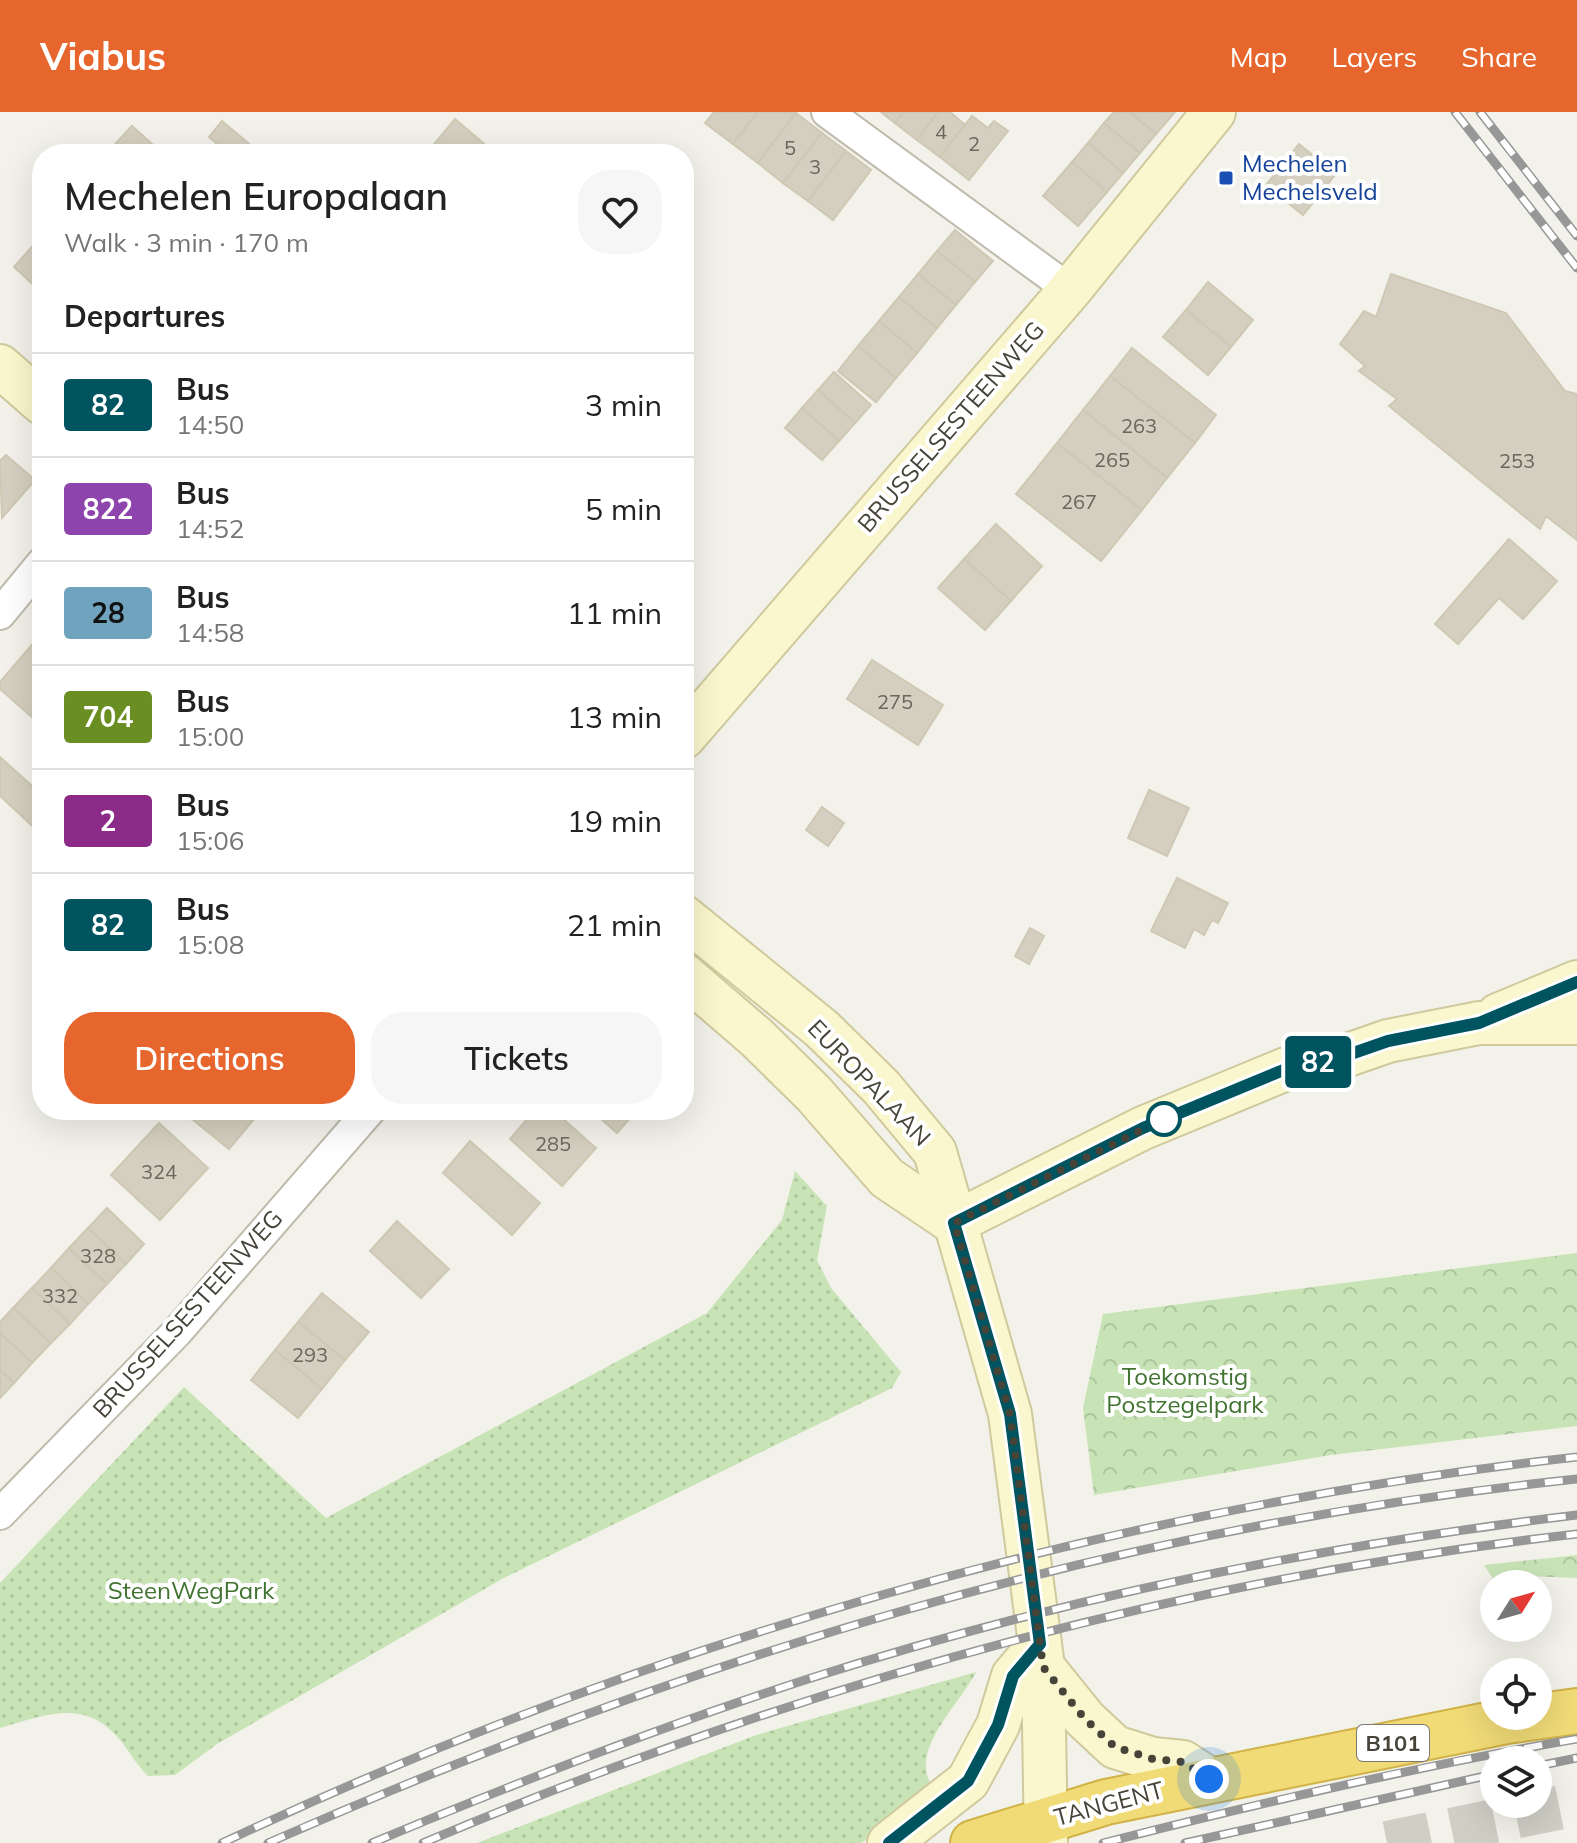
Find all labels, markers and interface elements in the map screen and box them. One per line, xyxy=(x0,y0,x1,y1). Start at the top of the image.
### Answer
text: Viabus xyxy=(40,32,166,80)
text: Map xyxy=(1230,39,1287,74)
text: Layers xyxy=(1331,39,1417,74)
text: Share xyxy=(1461,39,1537,74)
house number: 4 xyxy=(935,119,947,144)
house number: 2 xyxy=(968,131,980,156)
house number: 5 xyxy=(784,135,796,160)
place label: Mechelen Mechelsveld xyxy=(1242,148,1378,206)
house number: 3 xyxy=(809,154,821,179)
marker: Mechelen Mechelsveld xyxy=(1217,169,1235,187)
button: heart xyxy=(578,170,662,254)
text: Mechelen Europalaan xyxy=(64,172,448,220)
text: Walk · 3 min · 170 m xyxy=(64,226,309,259)
text: Departures xyxy=(64,297,225,335)
street label: BRUSSELSESTEENWEG xyxy=(851,315,1050,538)
text: Bus xyxy=(176,370,230,408)
text: 3 min xyxy=(585,386,662,424)
text: 82 xyxy=(91,387,125,422)
text: 14:50 xyxy=(176,408,244,441)
house number: 263 xyxy=(1121,413,1157,438)
house number: 265 xyxy=(1094,447,1130,472)
house number: 253 xyxy=(1499,448,1535,473)
text: Bus xyxy=(176,474,230,512)
house number: 267 xyxy=(1061,489,1097,514)
text: 5 min xyxy=(585,490,662,528)
text: 822 xyxy=(83,491,133,526)
text: 14:52 xyxy=(176,512,244,545)
text: Bus xyxy=(176,578,230,616)
text: 11 min xyxy=(567,594,662,632)
text: 28 xyxy=(91,595,125,630)
text: 14:58 xyxy=(176,616,244,649)
text: Bus xyxy=(176,682,230,720)
house number: 275 xyxy=(877,689,913,714)
text: 13 min xyxy=(567,698,662,736)
text: 704 xyxy=(83,699,133,734)
text: 15:00 xyxy=(176,720,244,753)
text: Bus xyxy=(176,786,230,824)
text: 19 min xyxy=(567,802,662,840)
text: 2 xyxy=(100,803,116,838)
text: 15:06 xyxy=(176,824,244,857)
text: Bus xyxy=(176,890,230,928)
text: 21 min xyxy=(567,906,662,944)
text: 82 xyxy=(91,907,125,942)
text: 15:08 xyxy=(176,928,244,961)
button: Directions xyxy=(64,1012,355,1104)
button: Tickets xyxy=(371,1012,662,1104)
street label: EUROPALAAN xyxy=(802,1013,937,1152)
line badge: 82 xyxy=(1282,1036,1354,1088)
text: 82 xyxy=(1301,1044,1335,1079)
unlabelled marker xyxy=(1147,1102,1181,1136)
house number: 285 xyxy=(535,1131,571,1156)
house number: 324 xyxy=(141,1159,177,1184)
street label: BRUSSELSESTEENWEG xyxy=(86,1203,289,1423)
house number: 328 xyxy=(80,1243,116,1268)
house number: 332 xyxy=(42,1283,78,1308)
house number: 293 xyxy=(292,1342,328,1367)
park label: Toekomstig Postzegelpark xyxy=(1106,1361,1264,1419)
north arrow xyxy=(1480,1570,1552,1642)
map controls xyxy=(1480,1570,1552,1818)
park label: SteenWegPark xyxy=(108,1575,275,1605)
button: locate xyxy=(1480,1658,1552,1730)
road number: B101 xyxy=(1357,1725,1429,1761)
button: layers xyxy=(1480,1746,1552,1818)
your location xyxy=(1189,1759,1229,1799)
street label: TANGENT xyxy=(1051,1774,1167,1832)

